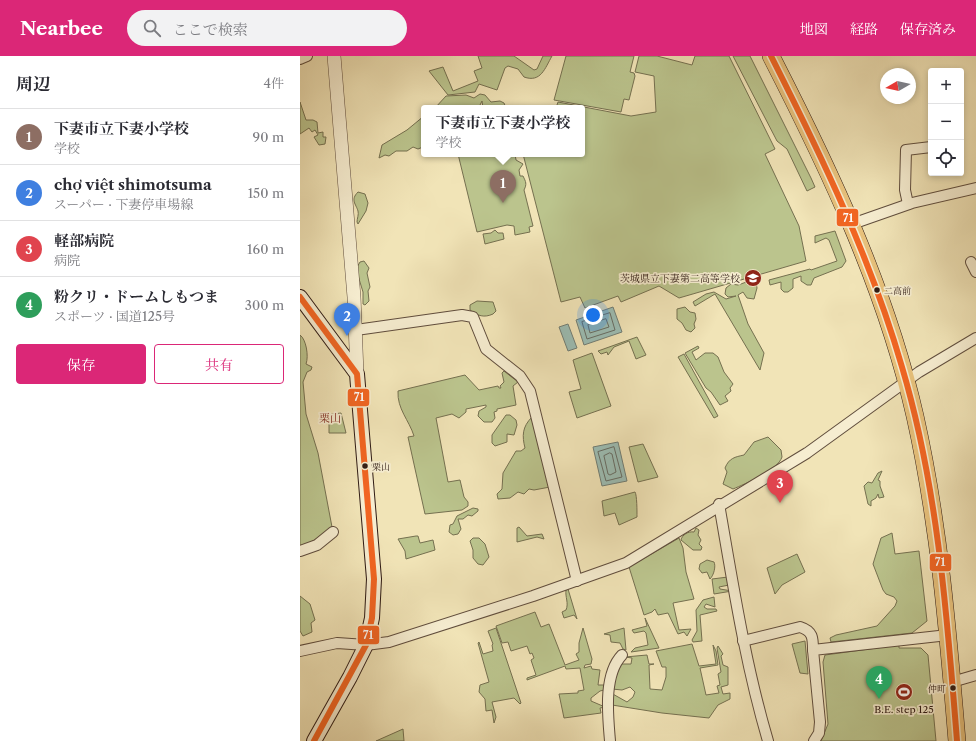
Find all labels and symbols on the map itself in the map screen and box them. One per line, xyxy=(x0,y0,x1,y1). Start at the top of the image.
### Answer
north arrow xyxy=(880,68,916,104)
pin: 1 xyxy=(490,170,516,203)
line badge: 71 xyxy=(836,208,859,227)
text: 71 xyxy=(843,211,853,225)
school or university icon: 茨城県立下妻第二高等学校 xyxy=(743,268,763,288)
place label: 茨城県立下妻第二高等学校 xyxy=(620,272,740,285)
marker: 二高前 xyxy=(872,285,882,295)
place label: 二高前 xyxy=(884,285,911,296)
pin: 2 xyxy=(334,303,360,336)
your location xyxy=(583,305,603,325)
line badge: 71 xyxy=(347,388,370,407)
text: 71 xyxy=(354,390,364,404)
district label: 栗山 xyxy=(319,411,341,425)
marker: 栗山 xyxy=(360,461,370,471)
place label: 栗山 xyxy=(372,461,390,472)
pin: 3 xyxy=(767,470,793,503)
line badge: 71 xyxy=(929,553,952,572)
text: 71 xyxy=(935,555,945,569)
line badge: 71 xyxy=(357,625,380,645)
text: 71 xyxy=(363,628,373,642)
pin: 4 xyxy=(866,666,892,699)
sports icon: B.E. step 125 xyxy=(894,682,914,702)
place label: 仲町 xyxy=(928,683,946,694)
marker: 仲町 xyxy=(948,683,958,693)
place label: B.E. step 125 xyxy=(874,703,934,716)

